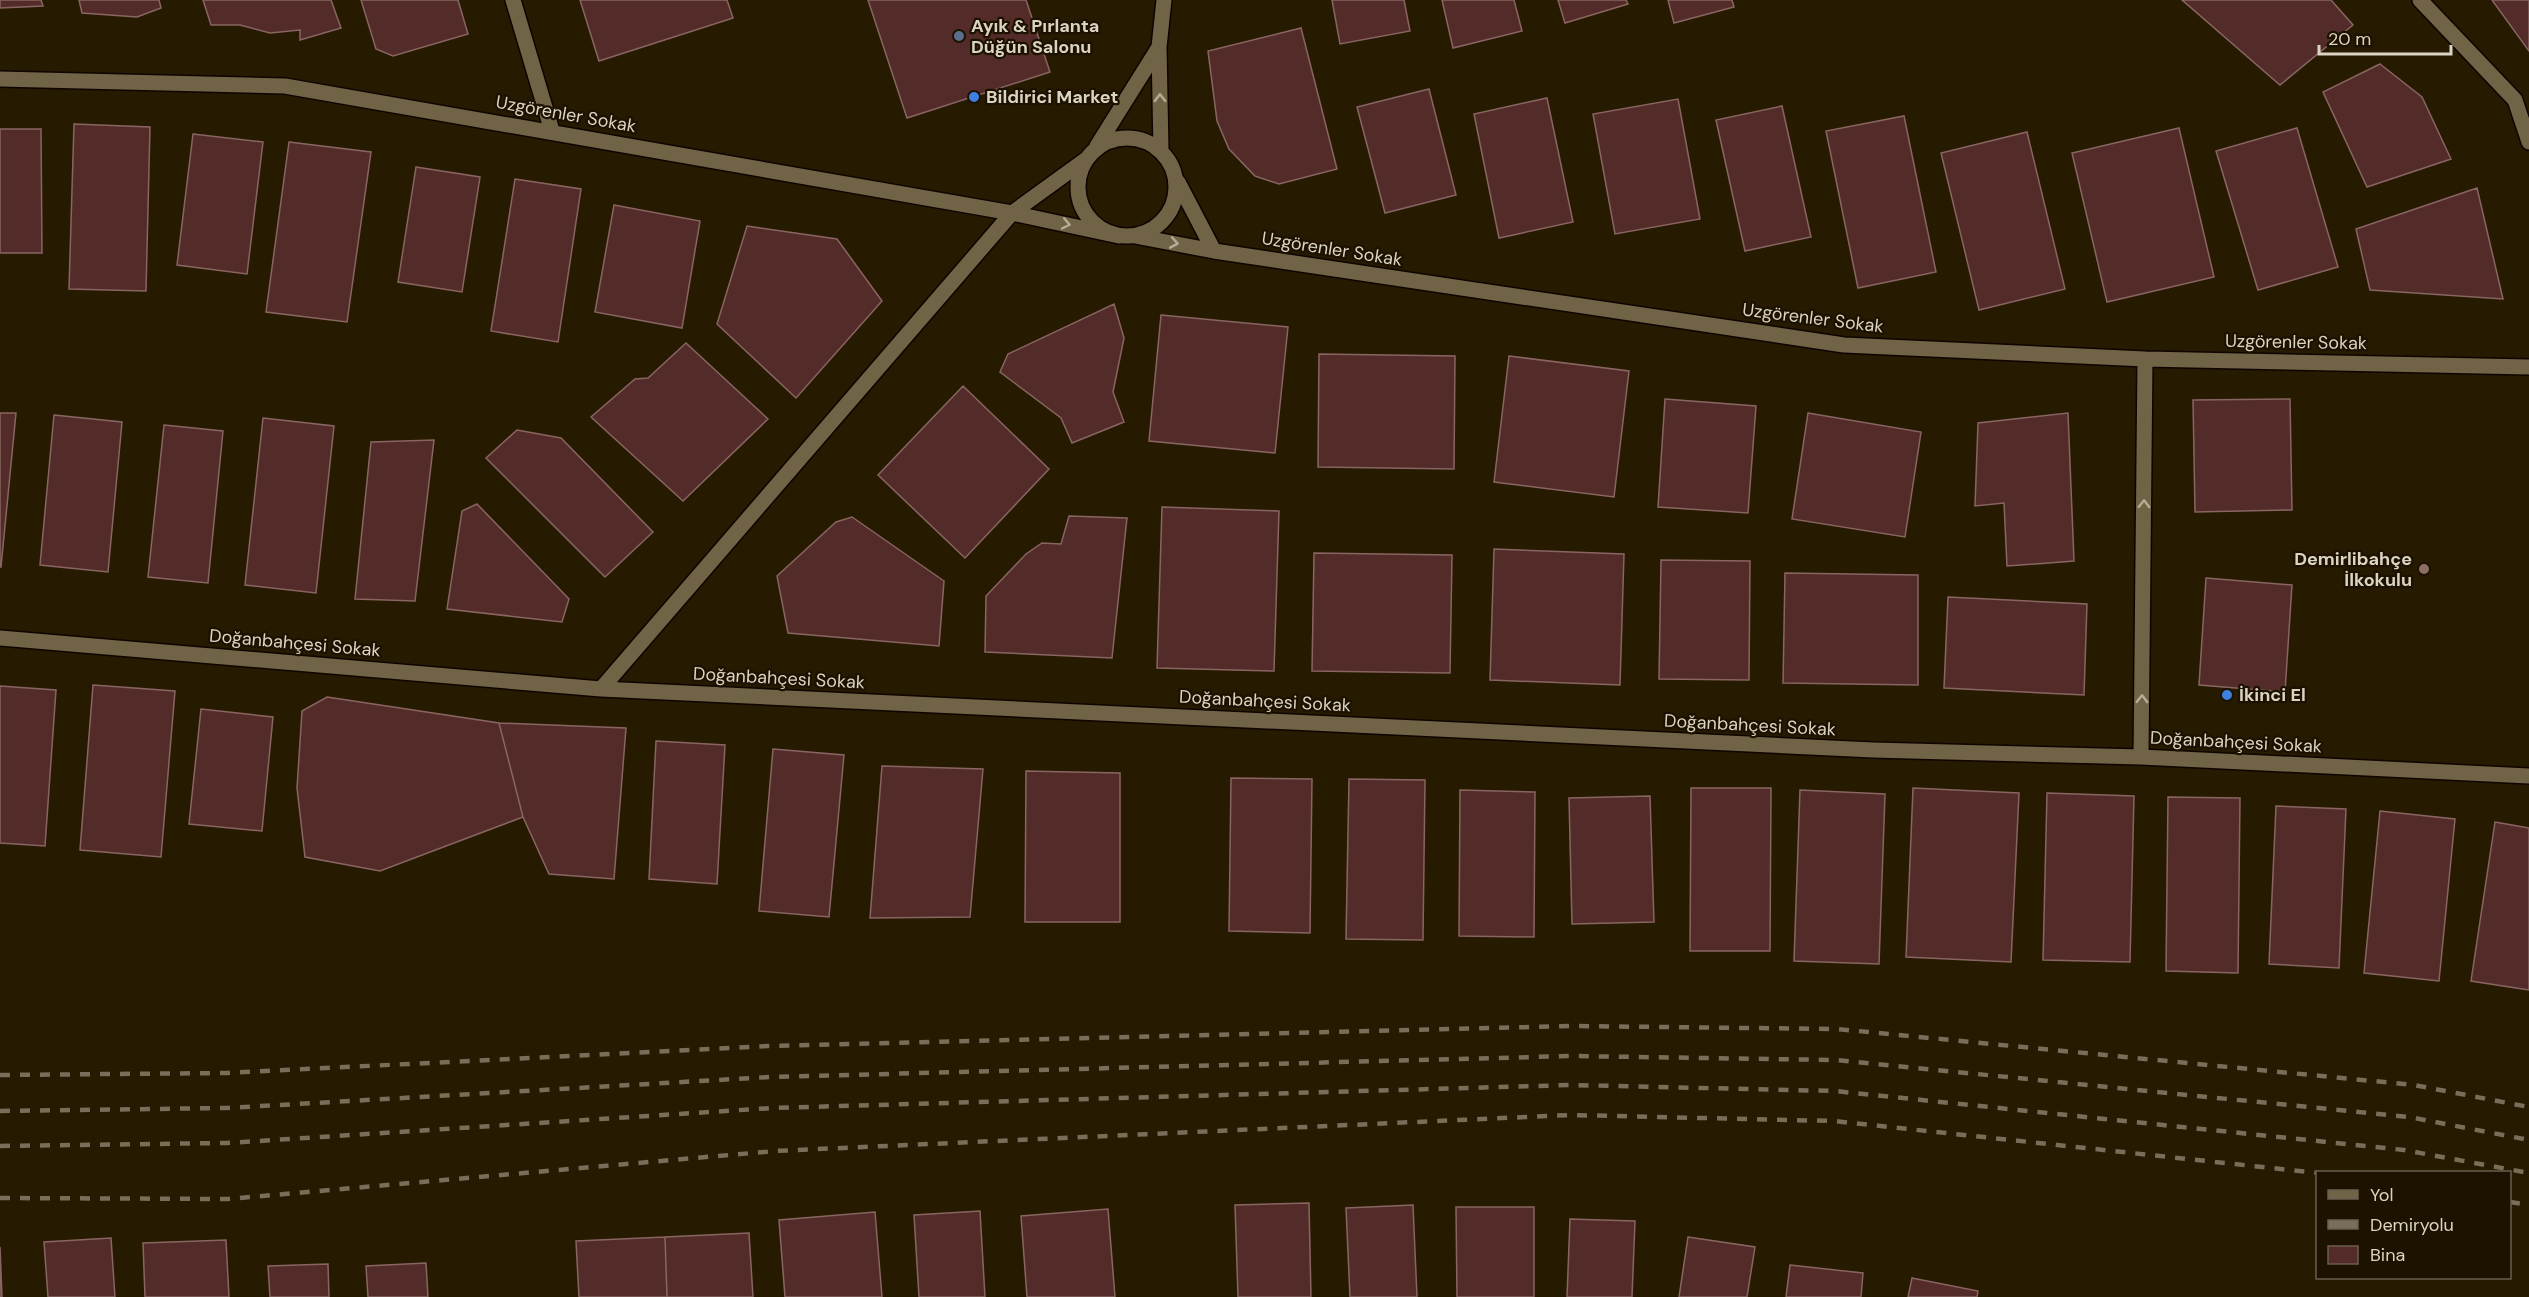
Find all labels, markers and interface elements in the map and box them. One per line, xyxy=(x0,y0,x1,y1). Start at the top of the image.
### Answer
place label: Ayık & Pırlanta Düğün Salonu xyxy=(971,14,1099,59)
scale bar xyxy=(2319,18,2451,56)
text: 20 m xyxy=(2328,27,2371,51)
marker: Ayık & Pırlanta Düğün Salonu xyxy=(952,29,966,43)
place label: Bildirici Market xyxy=(986,85,1118,109)
street label: Uzgörenler Sokak xyxy=(494,90,638,138)
marker: Bildirici Market xyxy=(967,90,981,104)
one-way arrow xyxy=(1154,94,1166,103)
one-way arrow xyxy=(1060,217,1070,230)
street label: Uzgörenler Sokak xyxy=(1260,226,1404,272)
one-way arrow xyxy=(1169,236,1179,249)
street label: Uzgörenler Sokak xyxy=(1741,297,1885,339)
street label: Uzgörenler Sokak xyxy=(2225,329,2367,355)
one-way arrow xyxy=(2138,499,2150,508)
place label: Demirlibahçe İlkokulu xyxy=(2294,547,2412,592)
marker: Demirlibahçe İlkokulu xyxy=(2417,562,2431,576)
street label: Doğanbahçesi Sokak xyxy=(208,624,382,662)
street label: Doğanbahçesi Sokak xyxy=(693,662,865,694)
place label: İkinci El xyxy=(2239,683,2306,707)
street label: Doğanbahçesi Sokak xyxy=(1179,685,1351,717)
marker: İkinci El xyxy=(2220,688,2234,702)
one-way arrow xyxy=(2135,694,2148,703)
street label: Doğanbahçesi Sokak xyxy=(1664,709,1836,741)
street label: Doğanbahçesi Sokak xyxy=(2150,726,2322,758)
legend xyxy=(2316,1171,2511,1279)
text: Yol xyxy=(2370,1183,2394,1207)
text: Demiryolu xyxy=(2370,1213,2454,1237)
text: Bina xyxy=(2370,1243,2405,1267)

